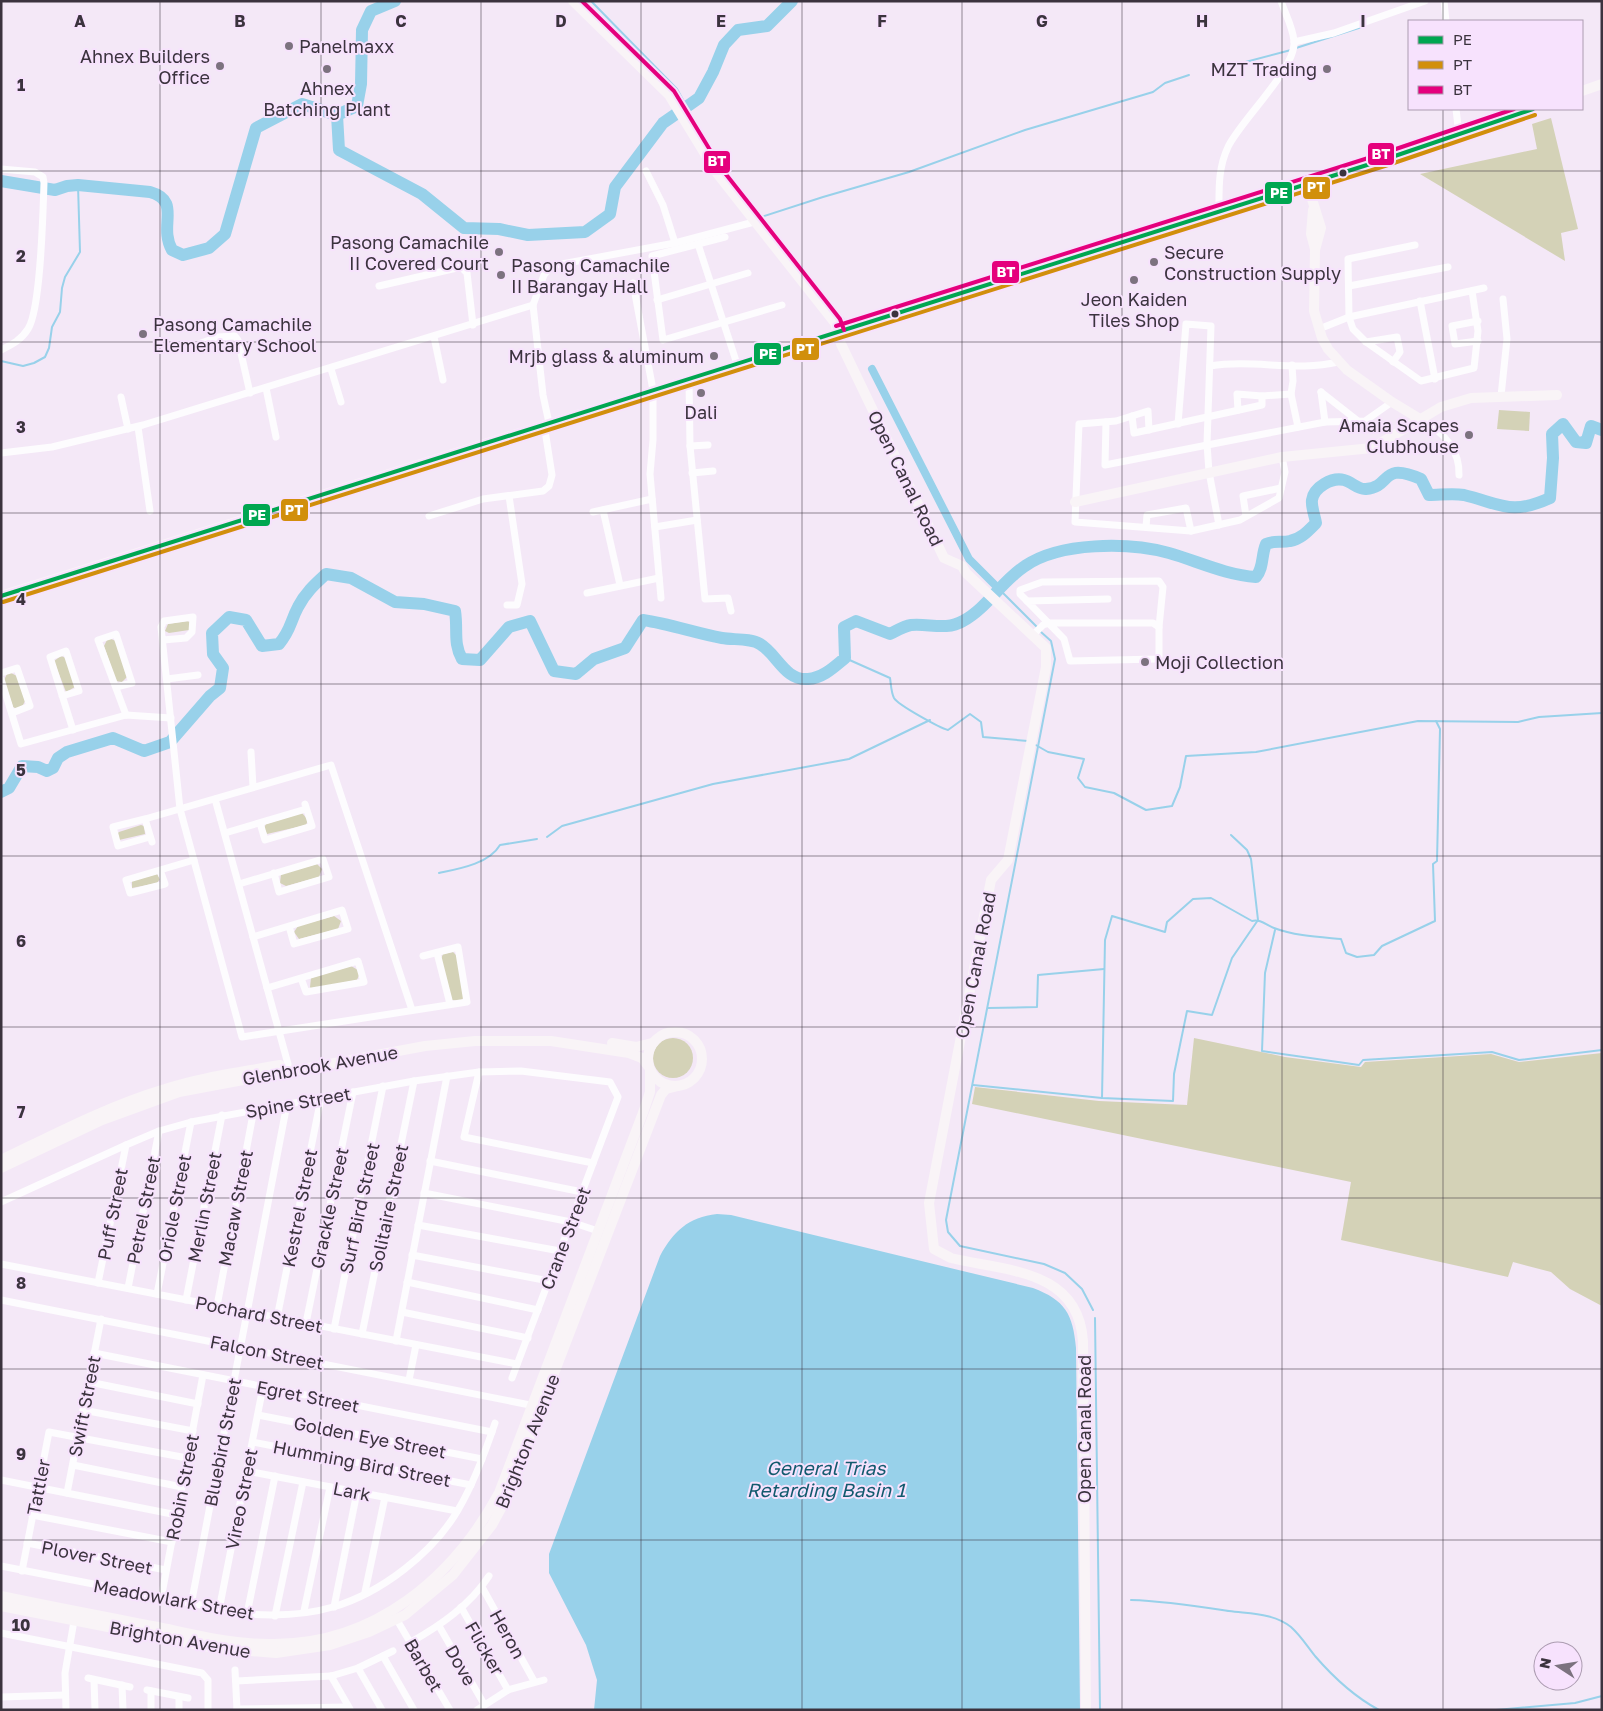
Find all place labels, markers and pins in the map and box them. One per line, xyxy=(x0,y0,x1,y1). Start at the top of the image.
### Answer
place label: Panelmaxx xyxy=(299,35,394,57)
marker: Panelmaxx xyxy=(283,40,295,52)
place label: Ahnex Builders Office xyxy=(80,45,210,88)
place label: MZT Trading xyxy=(1210,58,1317,80)
marker: Ahnex Builders Office xyxy=(214,60,226,72)
marker: Ahnex Batching Plant xyxy=(321,63,333,75)
marker: MZT Trading xyxy=(1321,63,1333,75)
place label: Ahnex Batching Plant xyxy=(263,77,391,120)
unlabelled marker xyxy=(1338,168,1348,178)
place label: Pasong Camachile II Covered Court xyxy=(330,231,489,274)
place label: Secure Construction Supply xyxy=(1164,241,1341,284)
marker: Pasong Camachile II Covered Court xyxy=(493,246,505,258)
place label: Pasong Camachile II Barangay Hall xyxy=(511,254,670,297)
marker: Secure Construction Supply xyxy=(1148,256,1160,268)
marker: Pasong Camachile II Barangay Hall xyxy=(495,269,507,281)
marker: Jeon Kaiden Tiles Shop xyxy=(1128,274,1140,286)
place label: Jeon Kaiden Tiles Shop xyxy=(1081,288,1187,331)
unlabelled marker xyxy=(890,309,900,319)
place label: Pasong Camachile Elementary School xyxy=(153,313,317,356)
marker: Pasong Camachile Elementary School xyxy=(137,328,149,340)
place label: Mrjb glass & aluminum xyxy=(509,345,704,367)
marker: Mrjb glass & aluminum xyxy=(708,350,720,362)
marker: Dali xyxy=(695,387,707,399)
place label: Dali xyxy=(684,401,718,423)
place label: Amaia Scapes Clubhouse xyxy=(1339,414,1459,457)
marker: Amaia Scapes Clubhouse xyxy=(1463,429,1475,441)
place label: Moji Collection xyxy=(1155,651,1284,673)
marker: Moji Collection xyxy=(1139,656,1151,668)

